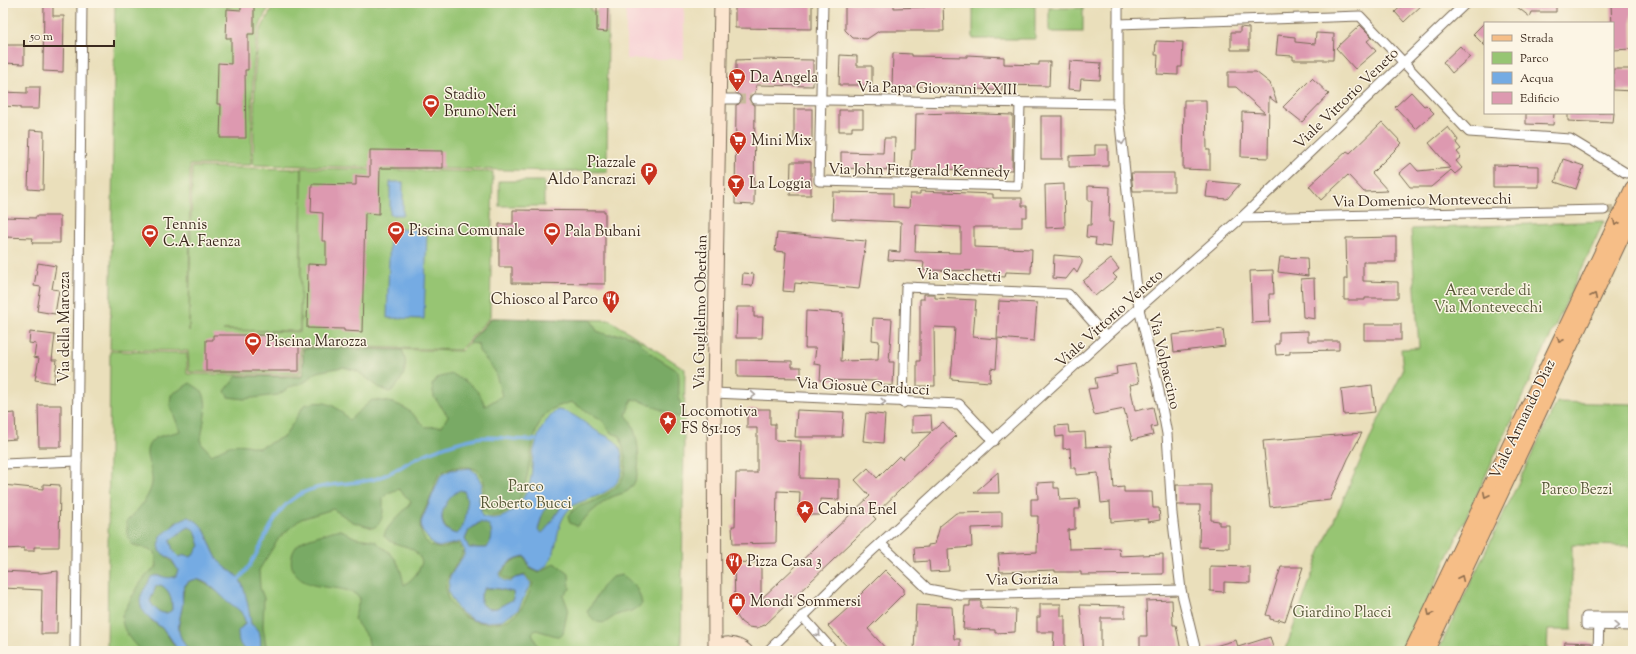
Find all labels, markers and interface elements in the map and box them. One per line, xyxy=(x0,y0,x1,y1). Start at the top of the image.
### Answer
scale bar xyxy=(24,22,114,48)
legend xyxy=(1484,22,1614,114)
text: 50 m xyxy=(29,28,53,46)
text: Strada xyxy=(1520,30,1554,48)
street label: Viale Vittorio Veneto xyxy=(1290,43,1404,155)
text: Parco xyxy=(1520,50,1549,68)
supermarket icon: Da Angela xyxy=(727,67,747,92)
place label: Da Angela xyxy=(750,68,818,89)
text: Acqua xyxy=(1520,70,1554,88)
street label: Via Papa Giovanni XXIII xyxy=(857,78,1017,101)
place label: Stadio Bruno Neri xyxy=(444,85,516,123)
text: Edificio xyxy=(1520,90,1560,108)
sports icon: Stadio Bruno Neri xyxy=(421,93,441,118)
supermarket icon: Mini Mix xyxy=(728,130,748,155)
place label: Mini Mix xyxy=(751,131,812,152)
one-way arrow xyxy=(1117,139,1126,145)
place label: Piazzale Aldo Pancrazi xyxy=(547,153,636,191)
street label: Via John Fitzgerald Kennedy xyxy=(828,159,1011,184)
parking icon: Piazzale Aldo Pancrazi xyxy=(639,161,659,186)
bar icon: La Loggia xyxy=(726,173,746,198)
place label: La Loggia xyxy=(749,174,811,195)
street label: Via Domenico Montevecchi xyxy=(1332,189,1512,214)
place label: Tennis C.A. Faenza xyxy=(163,215,241,253)
one-way arrow xyxy=(1613,218,1621,226)
sports icon: Piscina Comunale xyxy=(386,220,406,245)
place label: Piscina Comunale xyxy=(409,221,525,242)
sports icon: Pala Bubani xyxy=(542,221,562,246)
place label: Pala Bubani xyxy=(565,222,641,243)
sports icon: Tennis C.A. Faenza xyxy=(140,223,160,248)
street label: Via Guglielmo Oberdan xyxy=(690,234,713,390)
street label: Via Sacchetti xyxy=(916,265,1002,288)
street label: Viale Vittorio Veneto xyxy=(1052,265,1168,373)
street label: Via della Marozza xyxy=(55,271,76,383)
park label: Area verde di Via Montevecchi xyxy=(1434,281,1542,319)
restaurant icon: Chiosco al Parco xyxy=(601,289,621,314)
place label: Chiosco al Parco xyxy=(491,290,598,311)
one-way arrow xyxy=(1589,293,1597,300)
street label: Via Volpaccino xyxy=(1142,311,1185,412)
sports icon: Piscina Marozza xyxy=(243,331,263,356)
place label: Piscina Marozza xyxy=(266,332,367,353)
one-way arrow xyxy=(1557,336,1565,343)
street label: Viale Armando Diaz xyxy=(1485,356,1562,483)
street label: Via Giosuè Carducci xyxy=(795,374,930,401)
one-way arrow xyxy=(750,390,756,399)
one-way arrow xyxy=(880,397,886,406)
place label: Locomotiva FS 851.105 xyxy=(681,402,758,440)
place icon: Locomotiva FS 851.105 xyxy=(658,410,678,435)
park label: Parco Roberto Bucci xyxy=(480,477,572,515)
park label: Parco Bezzi xyxy=(1542,480,1612,501)
one-way arrow xyxy=(1483,491,1491,499)
place icon: Cabina Enel xyxy=(795,499,815,524)
place label: Cabina Enel xyxy=(818,500,897,521)
restaurant icon: Pizza Casa 3 xyxy=(724,551,744,576)
place label: Pizza Casa 3 xyxy=(747,552,822,573)
street label: Via Gorizia xyxy=(985,569,1059,592)
one-way arrow xyxy=(1456,574,1464,582)
shop icon: Mondi Sommersi xyxy=(727,591,747,616)
place label: Mondi Sommersi xyxy=(750,592,861,613)
park label: Giardino Placci xyxy=(1293,603,1391,624)
one-way arrow xyxy=(1427,608,1435,616)
one-way arrow xyxy=(1613,622,1619,630)
one-way arrow xyxy=(813,629,820,636)

